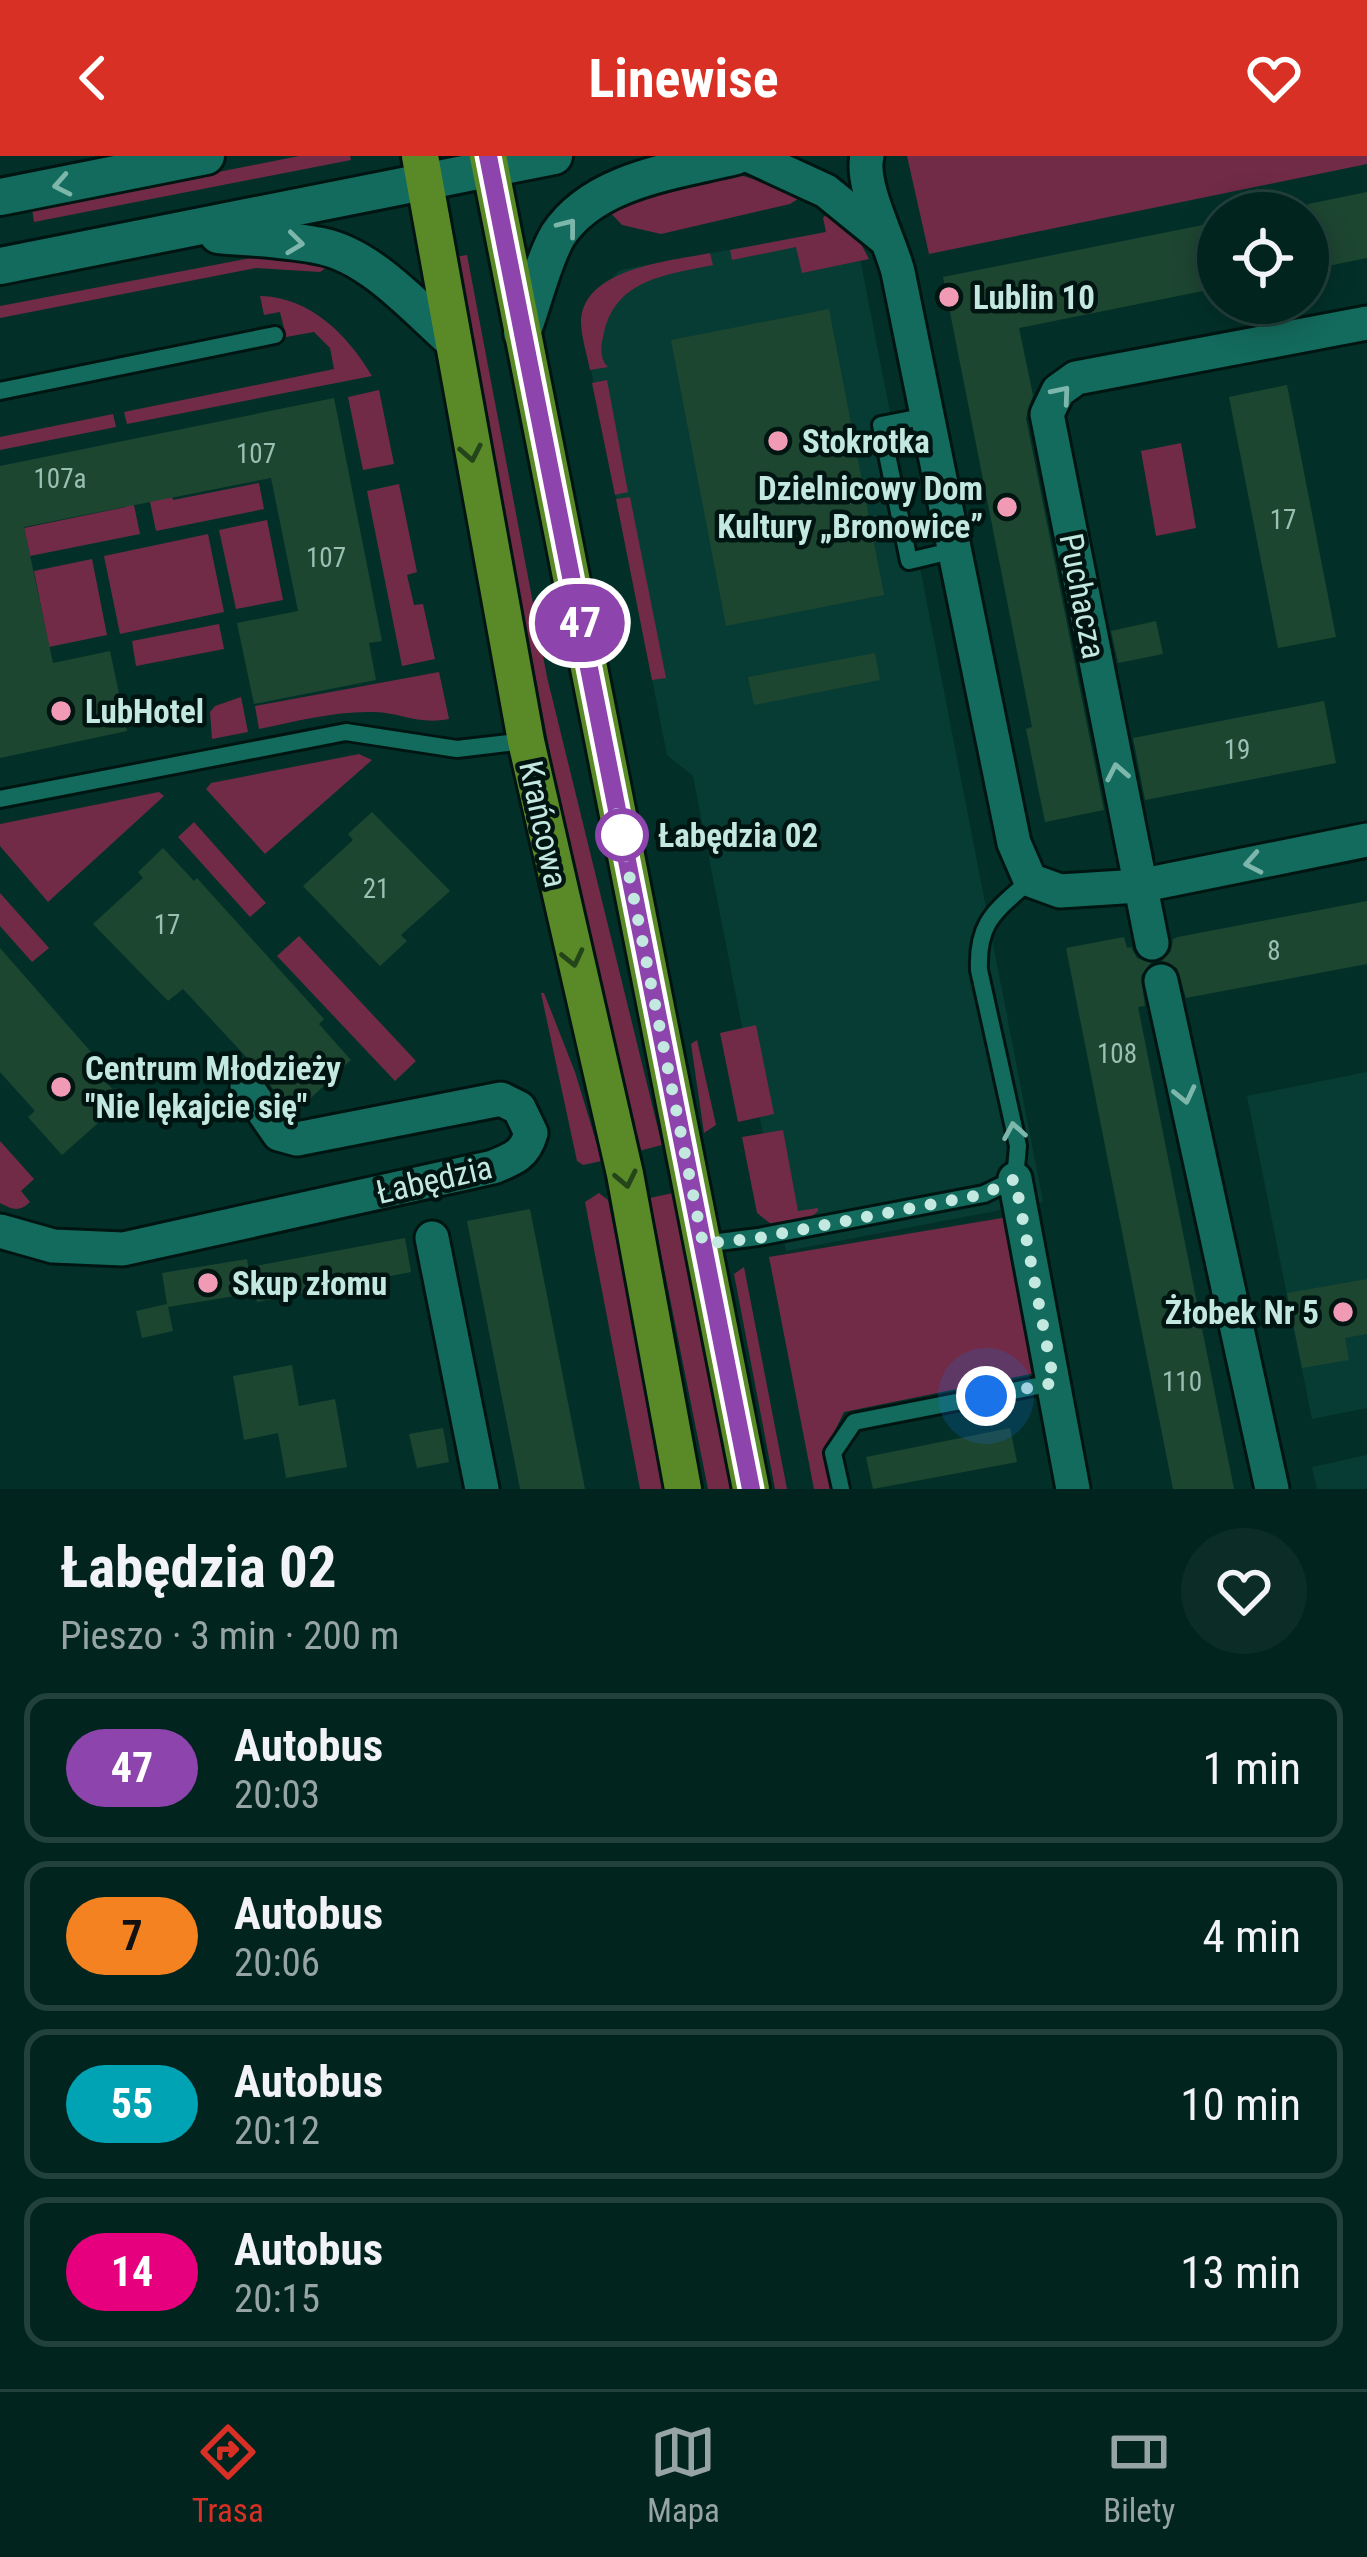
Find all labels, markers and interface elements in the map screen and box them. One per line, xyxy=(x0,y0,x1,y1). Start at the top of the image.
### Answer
icon: back xyxy=(60,45,126,111)
icon: heart xyxy=(1241,45,1307,111)
text: Linewise xyxy=(588,47,779,110)
one-way arrow xyxy=(52,171,72,197)
map controls xyxy=(1197,192,1329,324)
button: locate xyxy=(1197,192,1329,324)
one-way arrow xyxy=(553,218,575,240)
one-way arrow xyxy=(286,230,305,255)
place label: Lublin 10 xyxy=(973,278,1095,317)
marker: Lublin 10 xyxy=(936,284,962,310)
one-way arrow xyxy=(1048,386,1070,408)
place label: Stokrotka xyxy=(802,422,930,461)
marker: Stokrotka xyxy=(765,428,791,454)
house number: 107 xyxy=(236,438,276,470)
one-way arrow xyxy=(457,442,483,462)
house number: 107a xyxy=(34,463,86,495)
place label: Dzielnicowy Dom Kultury „Bronowice” xyxy=(717,469,983,546)
marker: Dzielnicowy Dom Kultury „Bronowice” xyxy=(994,494,1020,520)
house number: 17 xyxy=(1270,504,1296,536)
street label: Puchacza xyxy=(1051,530,1114,662)
house number: 107 xyxy=(306,542,346,574)
line badge: 47 xyxy=(526,584,634,662)
text: 47 xyxy=(559,598,601,647)
place label: LubHotel xyxy=(85,692,204,731)
marker: LubHotel xyxy=(48,698,74,724)
house number: 19 xyxy=(1224,734,1250,766)
street label: Krańcowa xyxy=(511,757,576,891)
one-way arrow xyxy=(1105,762,1131,782)
marker: Łabędzia 02 xyxy=(597,810,647,860)
place label: Łabędzia 02 xyxy=(658,816,818,855)
one-way arrow xyxy=(1243,849,1263,875)
house number: 21 xyxy=(363,873,389,905)
house number: 17 xyxy=(154,909,180,941)
house number: 8 xyxy=(1267,935,1281,967)
one-way arrow xyxy=(560,948,585,968)
house number: 108 xyxy=(1097,1038,1137,1070)
place label: Centrum Młodzieży "Nie lękajcie się" xyxy=(85,1049,341,1126)
marker: Centrum Młodzieży "Nie lękajcie się" xyxy=(48,1074,74,1100)
one-way arrow xyxy=(1171,1085,1196,1105)
one-way arrow xyxy=(1002,1121,1028,1141)
street label: Łabędzia xyxy=(372,1147,496,1212)
one-way arrow xyxy=(612,1169,637,1189)
place label: Skup złomu xyxy=(232,1264,387,1303)
marker: Skup złomu xyxy=(195,1270,221,1296)
place label: Żłobek Nr 5 xyxy=(1165,1293,1319,1332)
marker: Żłobek Nr 5 xyxy=(1330,1299,1356,1325)
your location xyxy=(956,1366,1016,1426)
house number: 110 xyxy=(1162,1366,1202,1398)
button: heart xyxy=(1181,1528,1307,1654)
text: Łabędzia 02 xyxy=(60,1534,337,1601)
text: Pieszo · 3 min · 200 m xyxy=(60,1613,399,1659)
text: Autobus xyxy=(234,1719,383,1772)
text: 1 min xyxy=(1202,1742,1301,1795)
text: 47 xyxy=(111,1743,153,1792)
text: 20:03 xyxy=(234,1772,320,1818)
text: Autobus xyxy=(234,1887,383,1940)
text: 4 min xyxy=(1202,1910,1301,1963)
text: 7 xyxy=(121,1911,143,1960)
text: 20:06 xyxy=(234,1940,320,1986)
text: Autobus xyxy=(234,2055,383,2108)
text: 10 min xyxy=(1180,2078,1301,2131)
text: 55 xyxy=(111,2079,153,2128)
text: 20:12 xyxy=(234,2108,320,2154)
text: Autobus xyxy=(234,2223,383,2276)
text: 13 min xyxy=(1180,2246,1301,2299)
text: 14 xyxy=(111,2247,153,2296)
text: 20:15 xyxy=(234,2276,320,2322)
tab: Trasa xyxy=(192,2419,264,2530)
tab: Mapa xyxy=(647,2419,720,2530)
tab: Bilety xyxy=(1103,2419,1175,2530)

